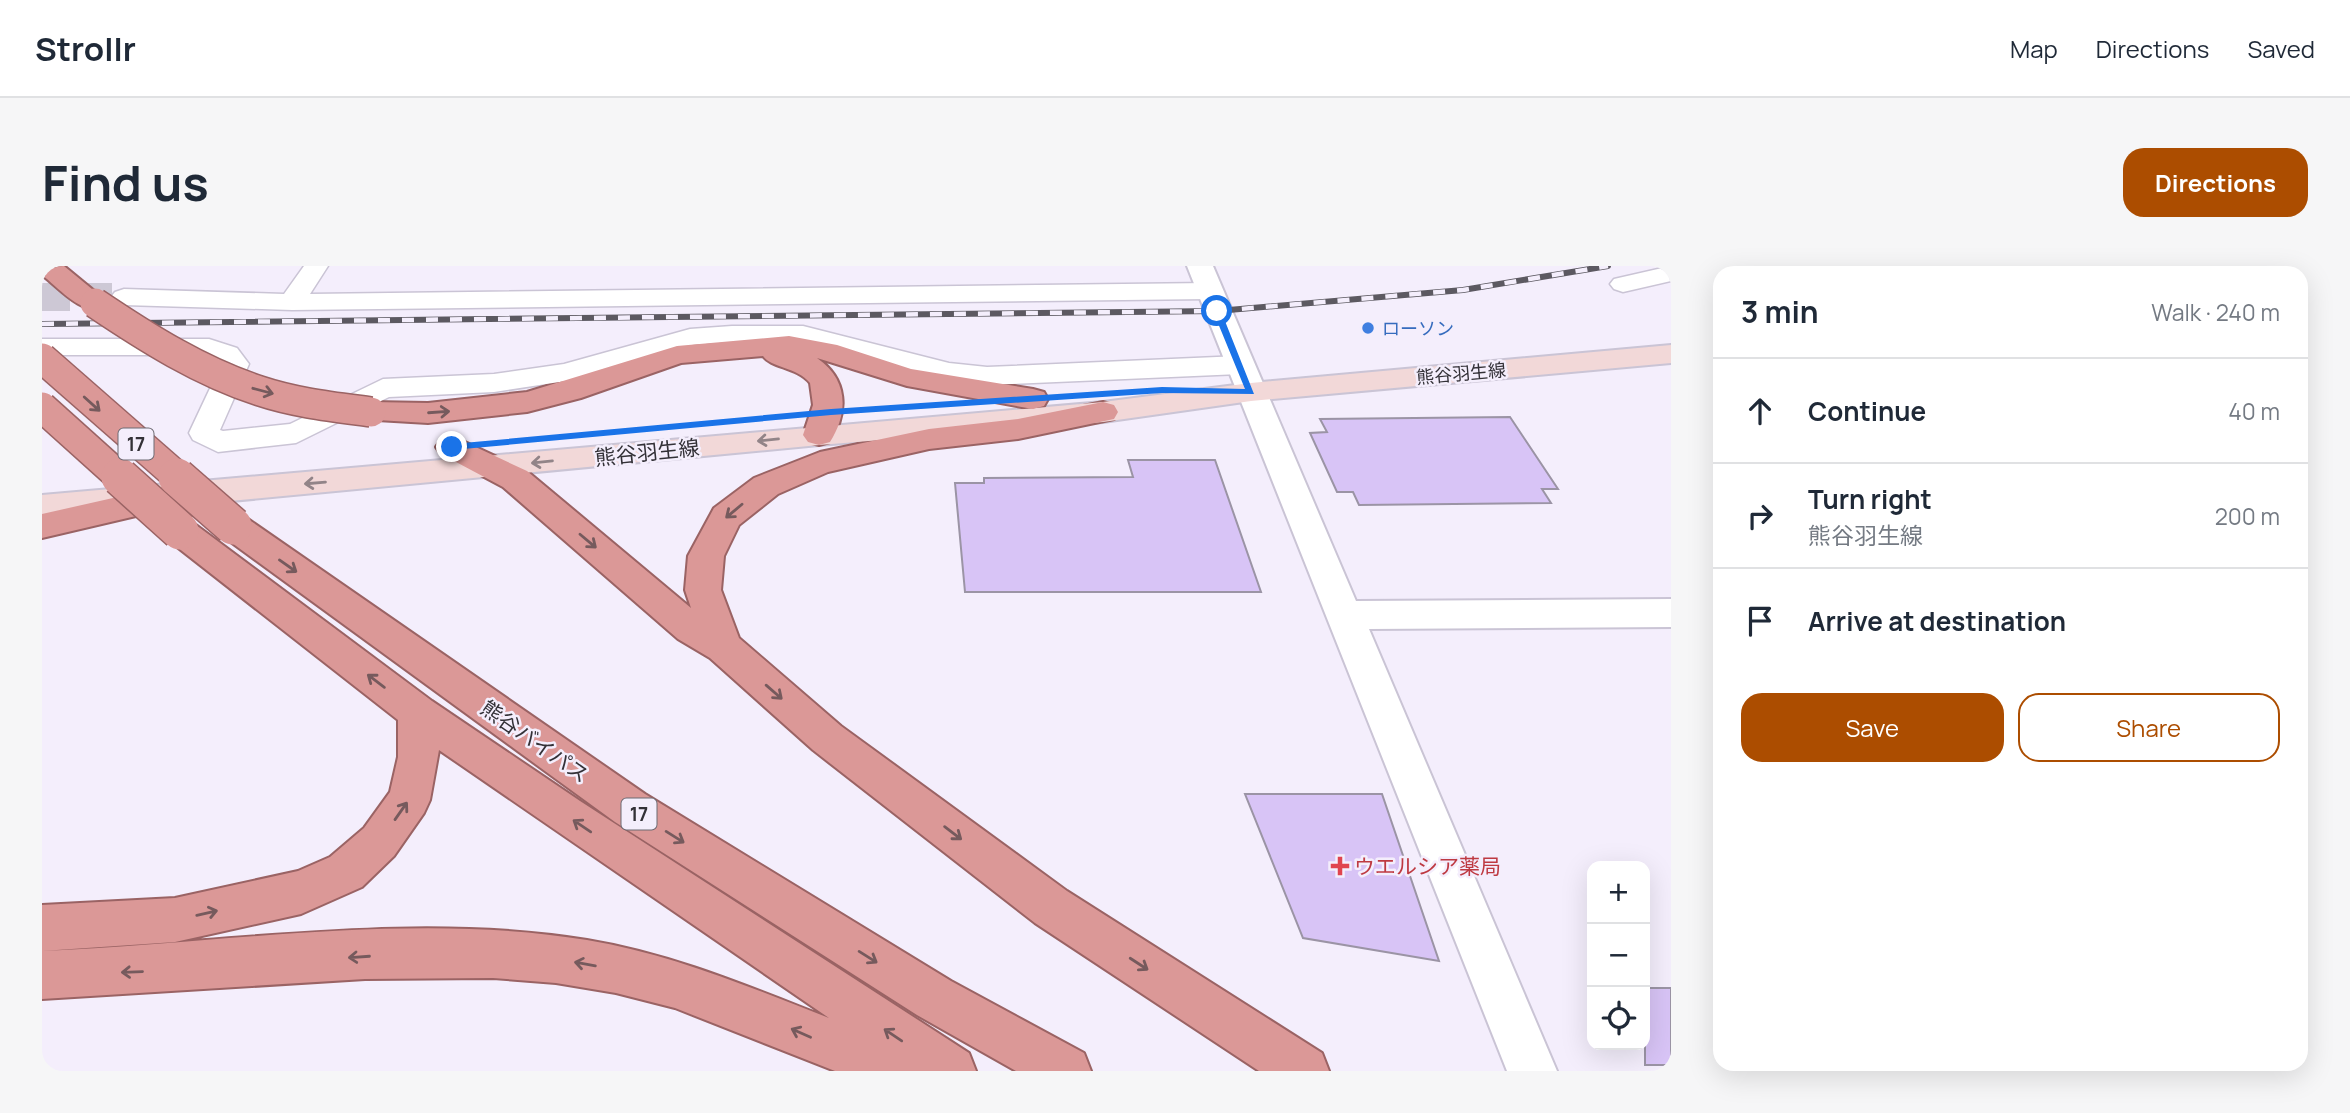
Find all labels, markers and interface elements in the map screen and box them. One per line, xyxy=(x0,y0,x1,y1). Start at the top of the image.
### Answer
text: Strollr xyxy=(35,26,136,71)
text: Map xyxy=(2010,32,2058,65)
text: Directions xyxy=(2096,32,2209,65)
text: Saved xyxy=(2247,32,2315,65)
button: Directions xyxy=(2123,148,2308,217)
text: Find us xyxy=(42,149,209,216)
text: 3 min xyxy=(1741,291,1819,332)
route start xyxy=(1201,295,1232,326)
text: Walk · 240 m xyxy=(2151,296,2280,328)
place label: ローソン xyxy=(1382,316,1454,340)
marker: ローソン xyxy=(1360,320,1376,336)
street label: 熊谷羽生線 xyxy=(1415,357,1507,389)
one-way arrow xyxy=(252,386,274,399)
icon: ahead xyxy=(1741,392,1779,430)
text: Continue xyxy=(1808,393,1926,429)
text: 40 m xyxy=(2228,395,2280,427)
one-way arrow xyxy=(83,396,100,413)
one-way arrow xyxy=(427,405,450,418)
road number: 17 xyxy=(118,428,154,460)
route end xyxy=(436,431,467,462)
street label: 熊谷羽生線 xyxy=(593,433,701,471)
one-way arrow xyxy=(758,433,780,446)
one-way arrow xyxy=(531,456,554,469)
one-way arrow xyxy=(305,477,327,490)
text: Turn right xyxy=(1808,481,1932,517)
icon: right xyxy=(1741,497,1779,535)
text: 200 m xyxy=(2215,500,2280,532)
one-way arrow xyxy=(726,503,744,519)
text: 熊谷羽生線 xyxy=(1808,519,1923,551)
one-way arrow xyxy=(579,533,597,549)
one-way arrow xyxy=(278,559,297,573)
icon: arrive xyxy=(1741,602,1779,640)
text: Arrive at destination xyxy=(1808,603,2066,639)
one-way arrow xyxy=(367,673,386,688)
one-way arrow xyxy=(765,684,783,700)
button: Save xyxy=(1741,693,2004,762)
button: Share xyxy=(2018,693,2280,762)
street label: 熊谷バイパス xyxy=(476,694,594,788)
road number: 17 xyxy=(622,799,656,830)
one-way arrow xyxy=(394,802,408,821)
one-way arrow xyxy=(573,819,592,833)
one-way arrow xyxy=(943,825,961,840)
one-way arrow xyxy=(665,830,685,844)
place label: ウエルシア薬局 xyxy=(1354,852,1501,880)
marker: ウエルシア薬局 xyxy=(1332,858,1348,874)
map controls xyxy=(1587,861,1650,1050)
button: + xyxy=(1587,861,1650,924)
one-way arrow xyxy=(195,906,218,919)
button: − xyxy=(1587,924,1650,987)
one-way arrow xyxy=(858,950,878,964)
one-way arrow xyxy=(347,951,370,964)
one-way arrow xyxy=(575,957,597,970)
one-way arrow xyxy=(1128,957,1148,971)
one-way arrow xyxy=(120,966,143,979)
button: locate xyxy=(1587,987,1650,1050)
one-way arrow xyxy=(791,1026,813,1039)
one-way arrow xyxy=(884,1028,903,1042)

